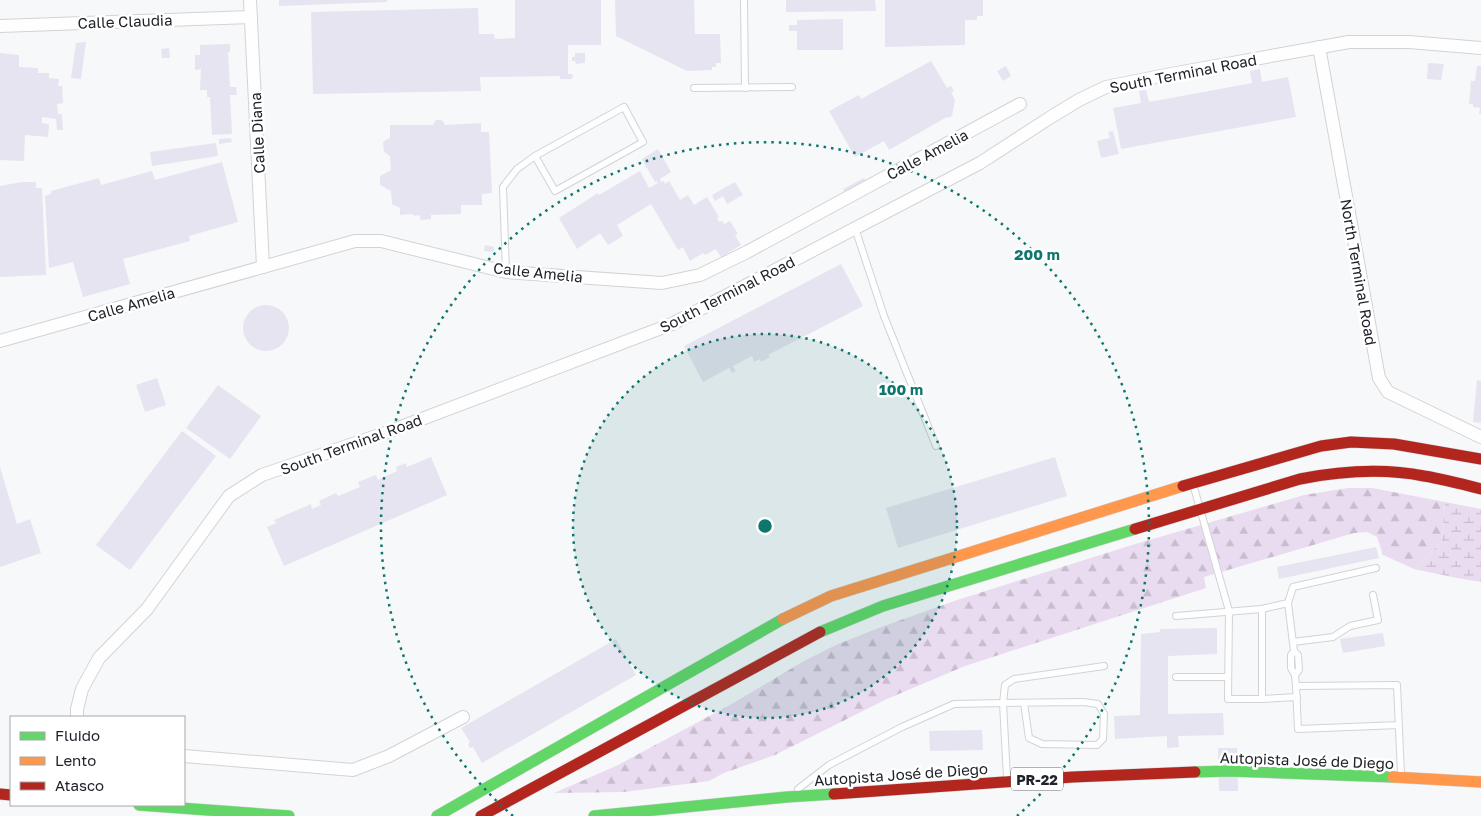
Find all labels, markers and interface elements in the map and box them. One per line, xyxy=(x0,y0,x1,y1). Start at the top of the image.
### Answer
street label: Calle Claudia xyxy=(77,10,173,32)
street label: South Terminal Road xyxy=(1108,50,1258,96)
street label: Calle Diana xyxy=(246,92,268,174)
street label: Calle Amelia xyxy=(883,125,971,183)
street label: North Terminal Road xyxy=(1337,197,1381,347)
text: 200 m xyxy=(1014,245,1060,263)
street label: South Terminal Road xyxy=(656,252,798,336)
street label: Calle Amelia xyxy=(492,258,584,286)
street label: Calle Amelia xyxy=(85,283,177,325)
text: 100 m xyxy=(879,380,923,398)
street label: South Terminal Road xyxy=(278,410,424,478)
centre of rings xyxy=(756,517,774,535)
legend xyxy=(10,716,185,806)
text: Fluido xyxy=(55,726,100,744)
street label: Autopista José de Diego xyxy=(1220,748,1394,772)
text: Lento xyxy=(55,751,96,769)
street label: Autopista José de Diego xyxy=(814,759,988,789)
road number: PR-22 xyxy=(1011,768,1063,791)
text: Atasco xyxy=(55,776,104,794)

